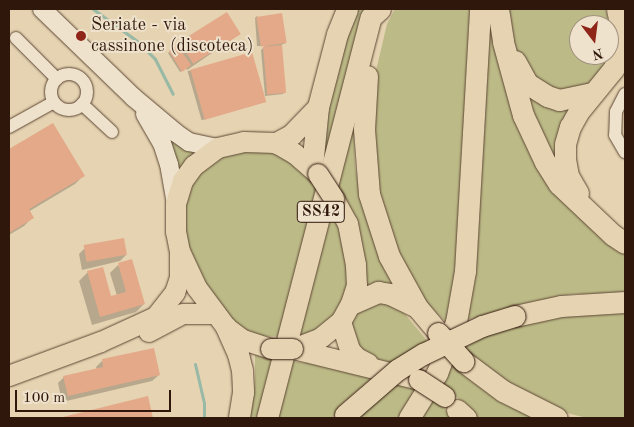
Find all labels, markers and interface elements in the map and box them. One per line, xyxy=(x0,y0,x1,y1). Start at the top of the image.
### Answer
place label: Seriate - via cassinone (discoteca) xyxy=(91,15,253,58)
north arrow xyxy=(569,15,619,65)
marker: Seriate - via cassinone (discoteca) xyxy=(75,30,87,42)
text: N xyxy=(591,45,605,62)
road number: SS42 xyxy=(296,198,346,226)
scale bar xyxy=(18,380,174,412)
text: 100 m xyxy=(23,391,65,406)

